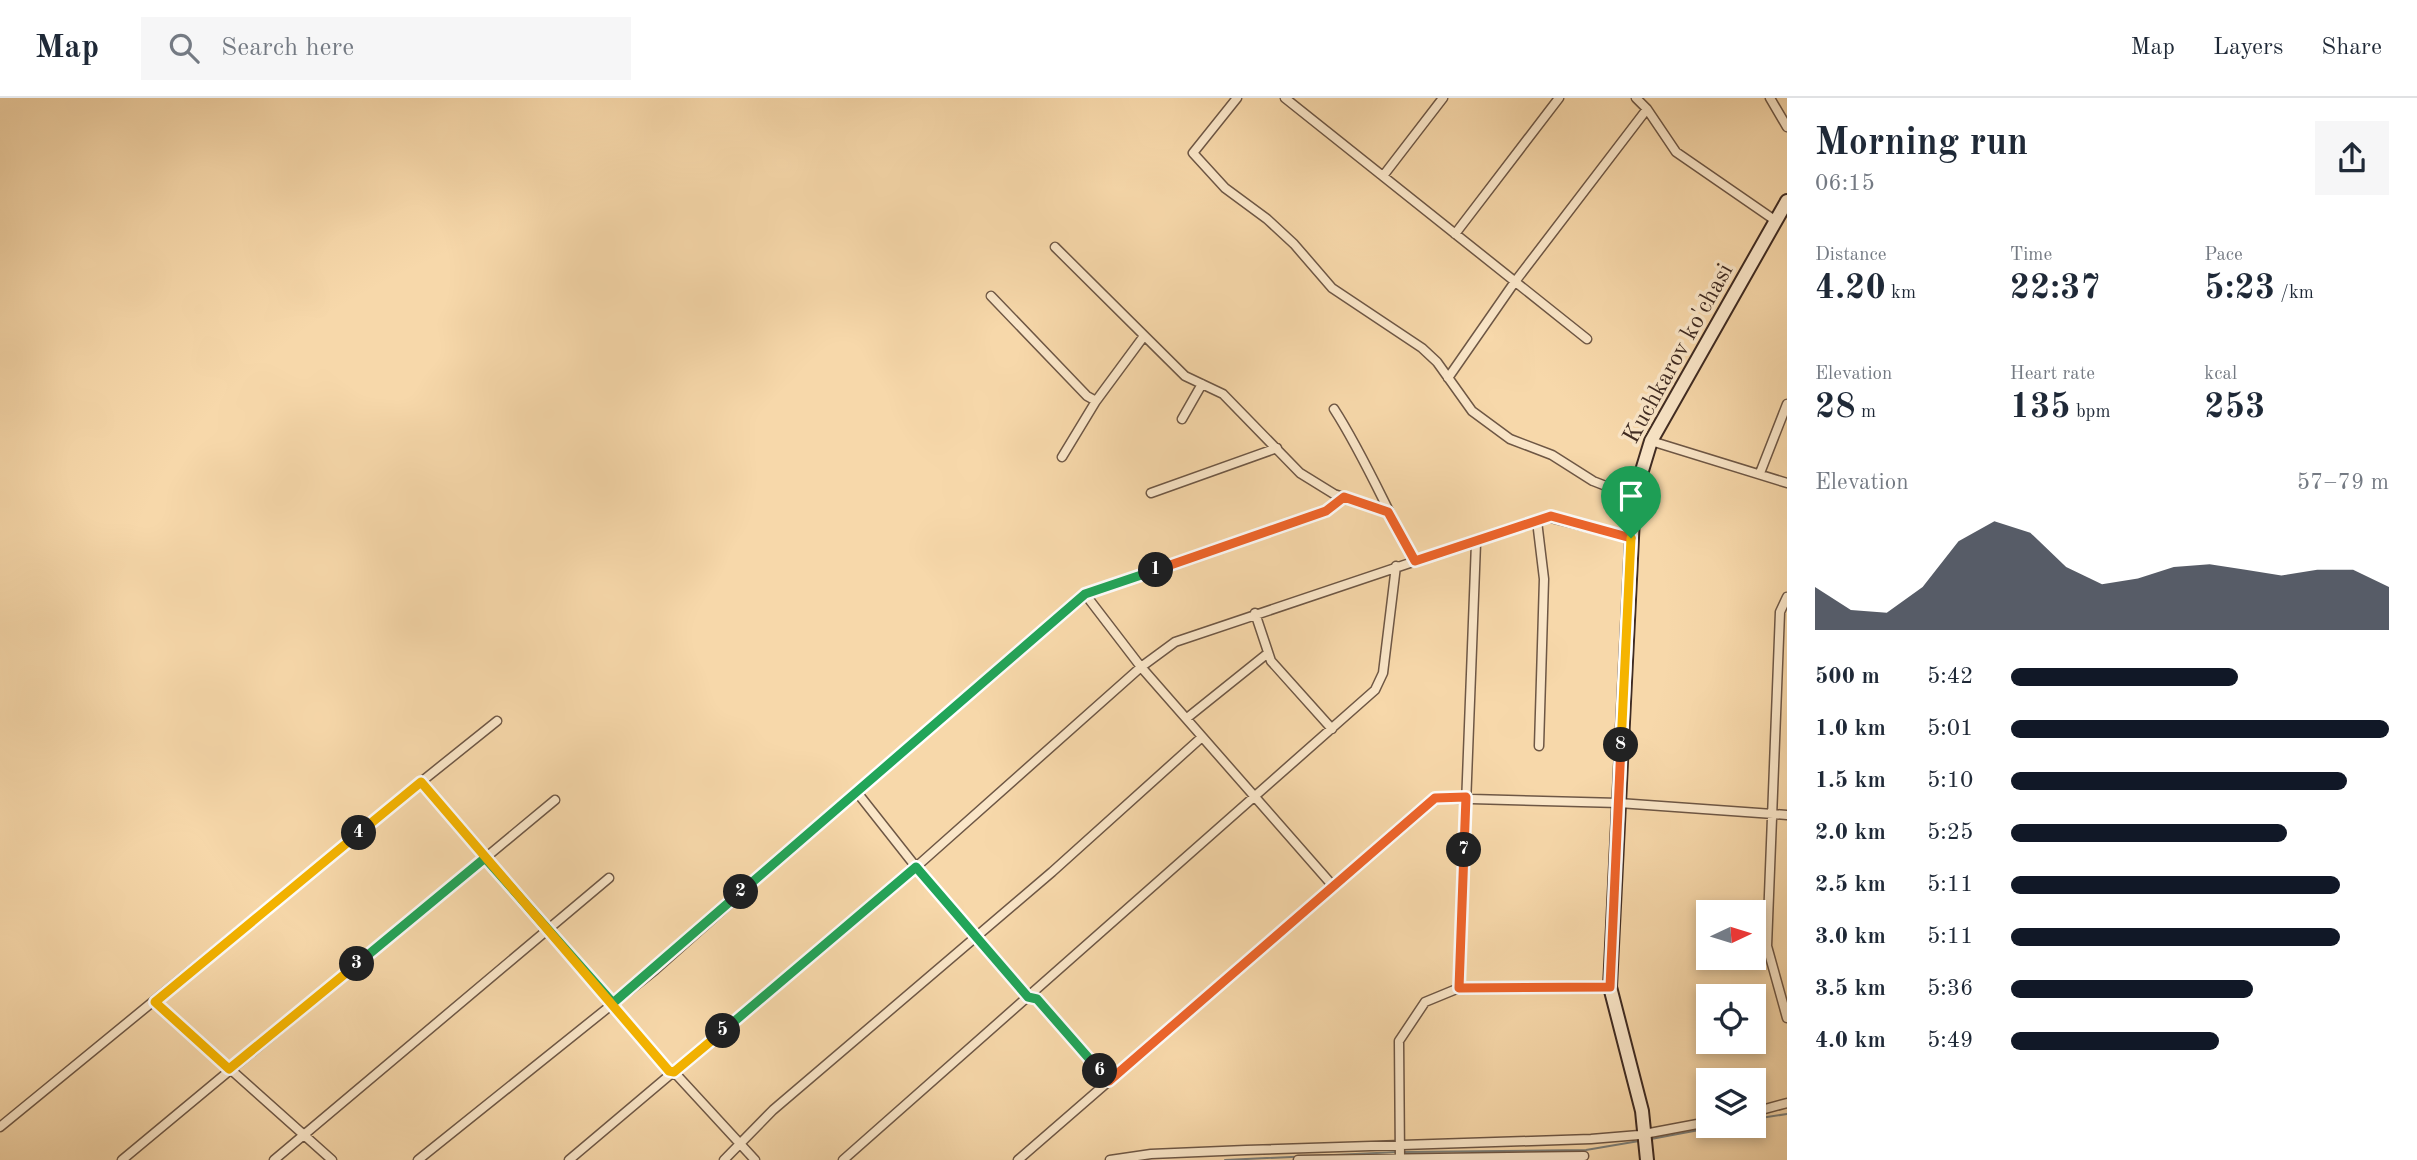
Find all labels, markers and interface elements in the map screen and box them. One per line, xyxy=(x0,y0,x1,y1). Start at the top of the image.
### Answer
search box xyxy=(141,17,631,80)
icon: search xyxy=(165,29,203,67)
text: Map xyxy=(35,32,99,65)
text: Search here xyxy=(221,35,354,61)
text: Map xyxy=(2131,36,2175,60)
text: Layers xyxy=(2213,36,2283,60)
text: Share xyxy=(2321,36,2382,60)
button: share xyxy=(2315,121,2389,195)
text: Morning run xyxy=(1815,125,2028,163)
text: 06:15 xyxy=(1815,172,1875,195)
text: Distance xyxy=(1815,246,1887,265)
text: Time xyxy=(2010,246,2052,265)
text: Pace xyxy=(2204,246,2243,265)
street label: Kuchkarov ko'chasi xyxy=(1620,260,1738,448)
text: 4.20 xyxy=(1815,271,1886,306)
text: 22:37 xyxy=(2010,271,2101,306)
text: 5:23 xyxy=(2204,271,2275,306)
text: km xyxy=(1886,284,1916,303)
text: /km xyxy=(2275,284,2314,303)
text: Elevation xyxy=(1815,365,1892,384)
text: Heart rate xyxy=(2010,365,2095,384)
text: kcal xyxy=(2204,365,2237,384)
text: 28 xyxy=(1815,390,1856,425)
text: 135 xyxy=(2010,390,2071,425)
text: 253 xyxy=(2204,390,2265,425)
text: m xyxy=(1856,403,1876,422)
text: bpm xyxy=(2071,403,2111,422)
pin xyxy=(1601,466,1661,538)
text: Elevation xyxy=(1815,471,1909,494)
text: 57–79 m xyxy=(2297,471,2389,494)
icon: arrive xyxy=(1612,477,1650,515)
pin: 1 xyxy=(1138,552,1174,588)
text: 1 xyxy=(1150,560,1161,579)
text: 500 m xyxy=(1815,665,1880,688)
text: 5:42 xyxy=(1927,665,1973,688)
text: 1.0 km xyxy=(1815,717,1886,740)
text: 5:01 xyxy=(1927,717,1973,740)
pin: 8 xyxy=(1604,728,1638,762)
text: 8 xyxy=(1615,735,1626,754)
text: 1.5 km xyxy=(1815,769,1886,792)
text: 5:10 xyxy=(1927,769,1973,792)
pin: 4 xyxy=(342,816,376,850)
text: 2.0 km xyxy=(1815,821,1886,844)
text: 5:25 xyxy=(1927,821,1973,844)
text: 4 xyxy=(353,823,364,842)
pin: 7 xyxy=(1446,832,1482,868)
text: 7 xyxy=(1458,840,1469,859)
text: 2.5 km xyxy=(1815,873,1886,896)
text: 5:11 xyxy=(1927,873,1973,896)
pin: 2 xyxy=(724,874,758,910)
text: 2 xyxy=(735,882,746,901)
north arrow xyxy=(1696,900,1766,970)
map controls xyxy=(1696,900,1766,1138)
text: 3.0 km xyxy=(1815,925,1886,948)
text: 5:11 xyxy=(1927,925,1973,948)
pin: 3 xyxy=(340,946,374,982)
text: 3 xyxy=(351,954,362,973)
text: 3.5 km xyxy=(1815,977,1886,1000)
text: 5:36 xyxy=(1927,977,1973,1000)
button: locate xyxy=(1696,984,1766,1054)
pin: 5 xyxy=(706,1014,740,1048)
text: 5 xyxy=(717,1021,728,1040)
text: 4.0 km xyxy=(1815,1029,1886,1052)
text: 5:49 xyxy=(1927,1029,1973,1052)
pin: 6 xyxy=(1082,1054,1118,1088)
text: 6 xyxy=(1094,1061,1105,1080)
button: layers xyxy=(1696,1068,1766,1138)

